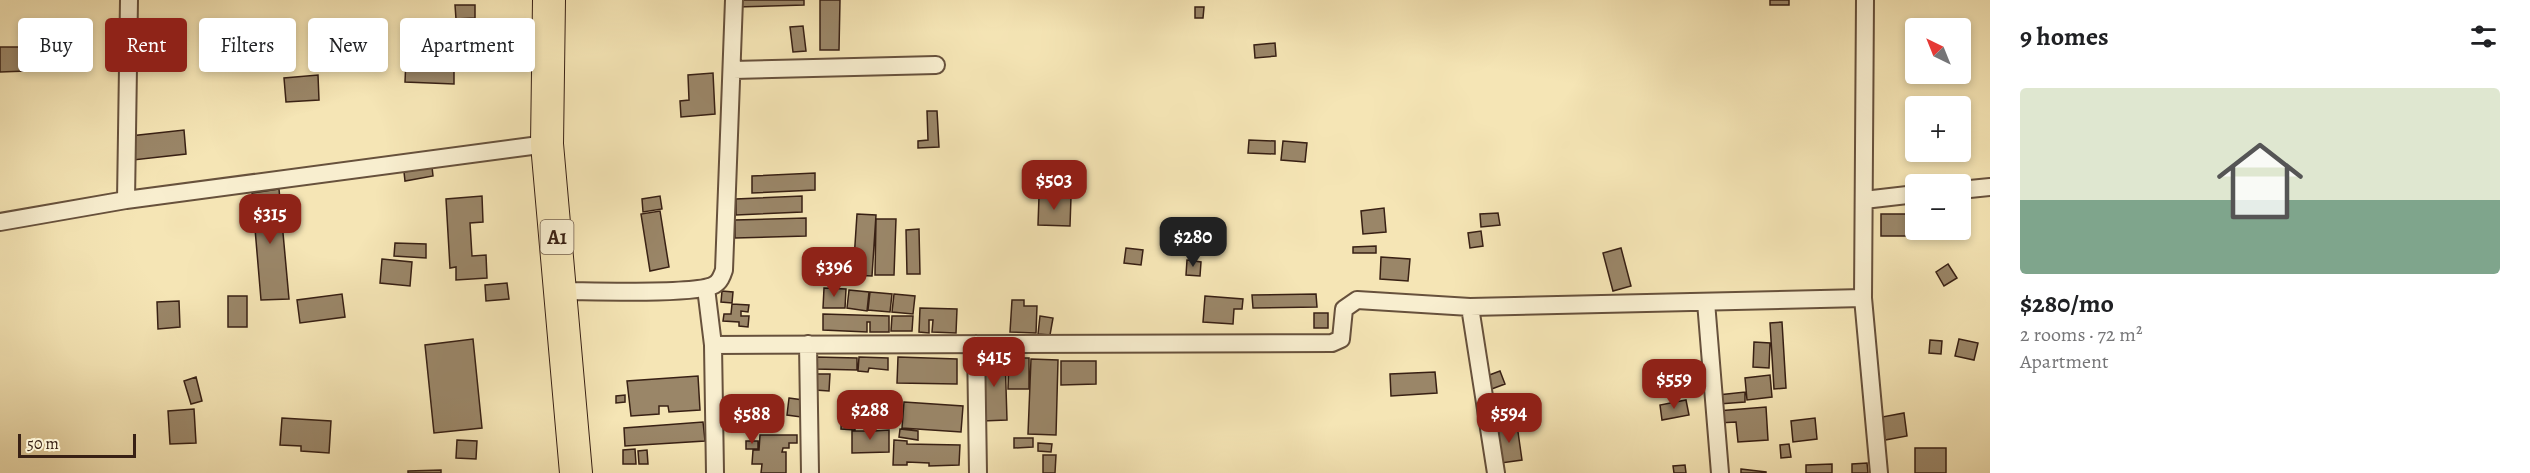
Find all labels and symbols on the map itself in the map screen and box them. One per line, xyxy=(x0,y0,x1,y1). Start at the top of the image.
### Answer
north arrow xyxy=(1905,18,1971,84)
pin: $503 xyxy=(1018,160,1090,211)
pin: $315 xyxy=(234,194,306,245)
pin: $280 xyxy=(1157,217,1229,268)
road number: A1 xyxy=(540,220,574,254)
pin: $396 xyxy=(798,247,870,298)
pin: $415 xyxy=(958,337,1030,388)
pin: $559 xyxy=(1638,359,1710,410)
pin: $288 xyxy=(834,390,906,441)
pin: $594 xyxy=(1473,393,1545,444)
pin: $588 xyxy=(716,394,788,445)
scale bar xyxy=(18,431,136,458)

